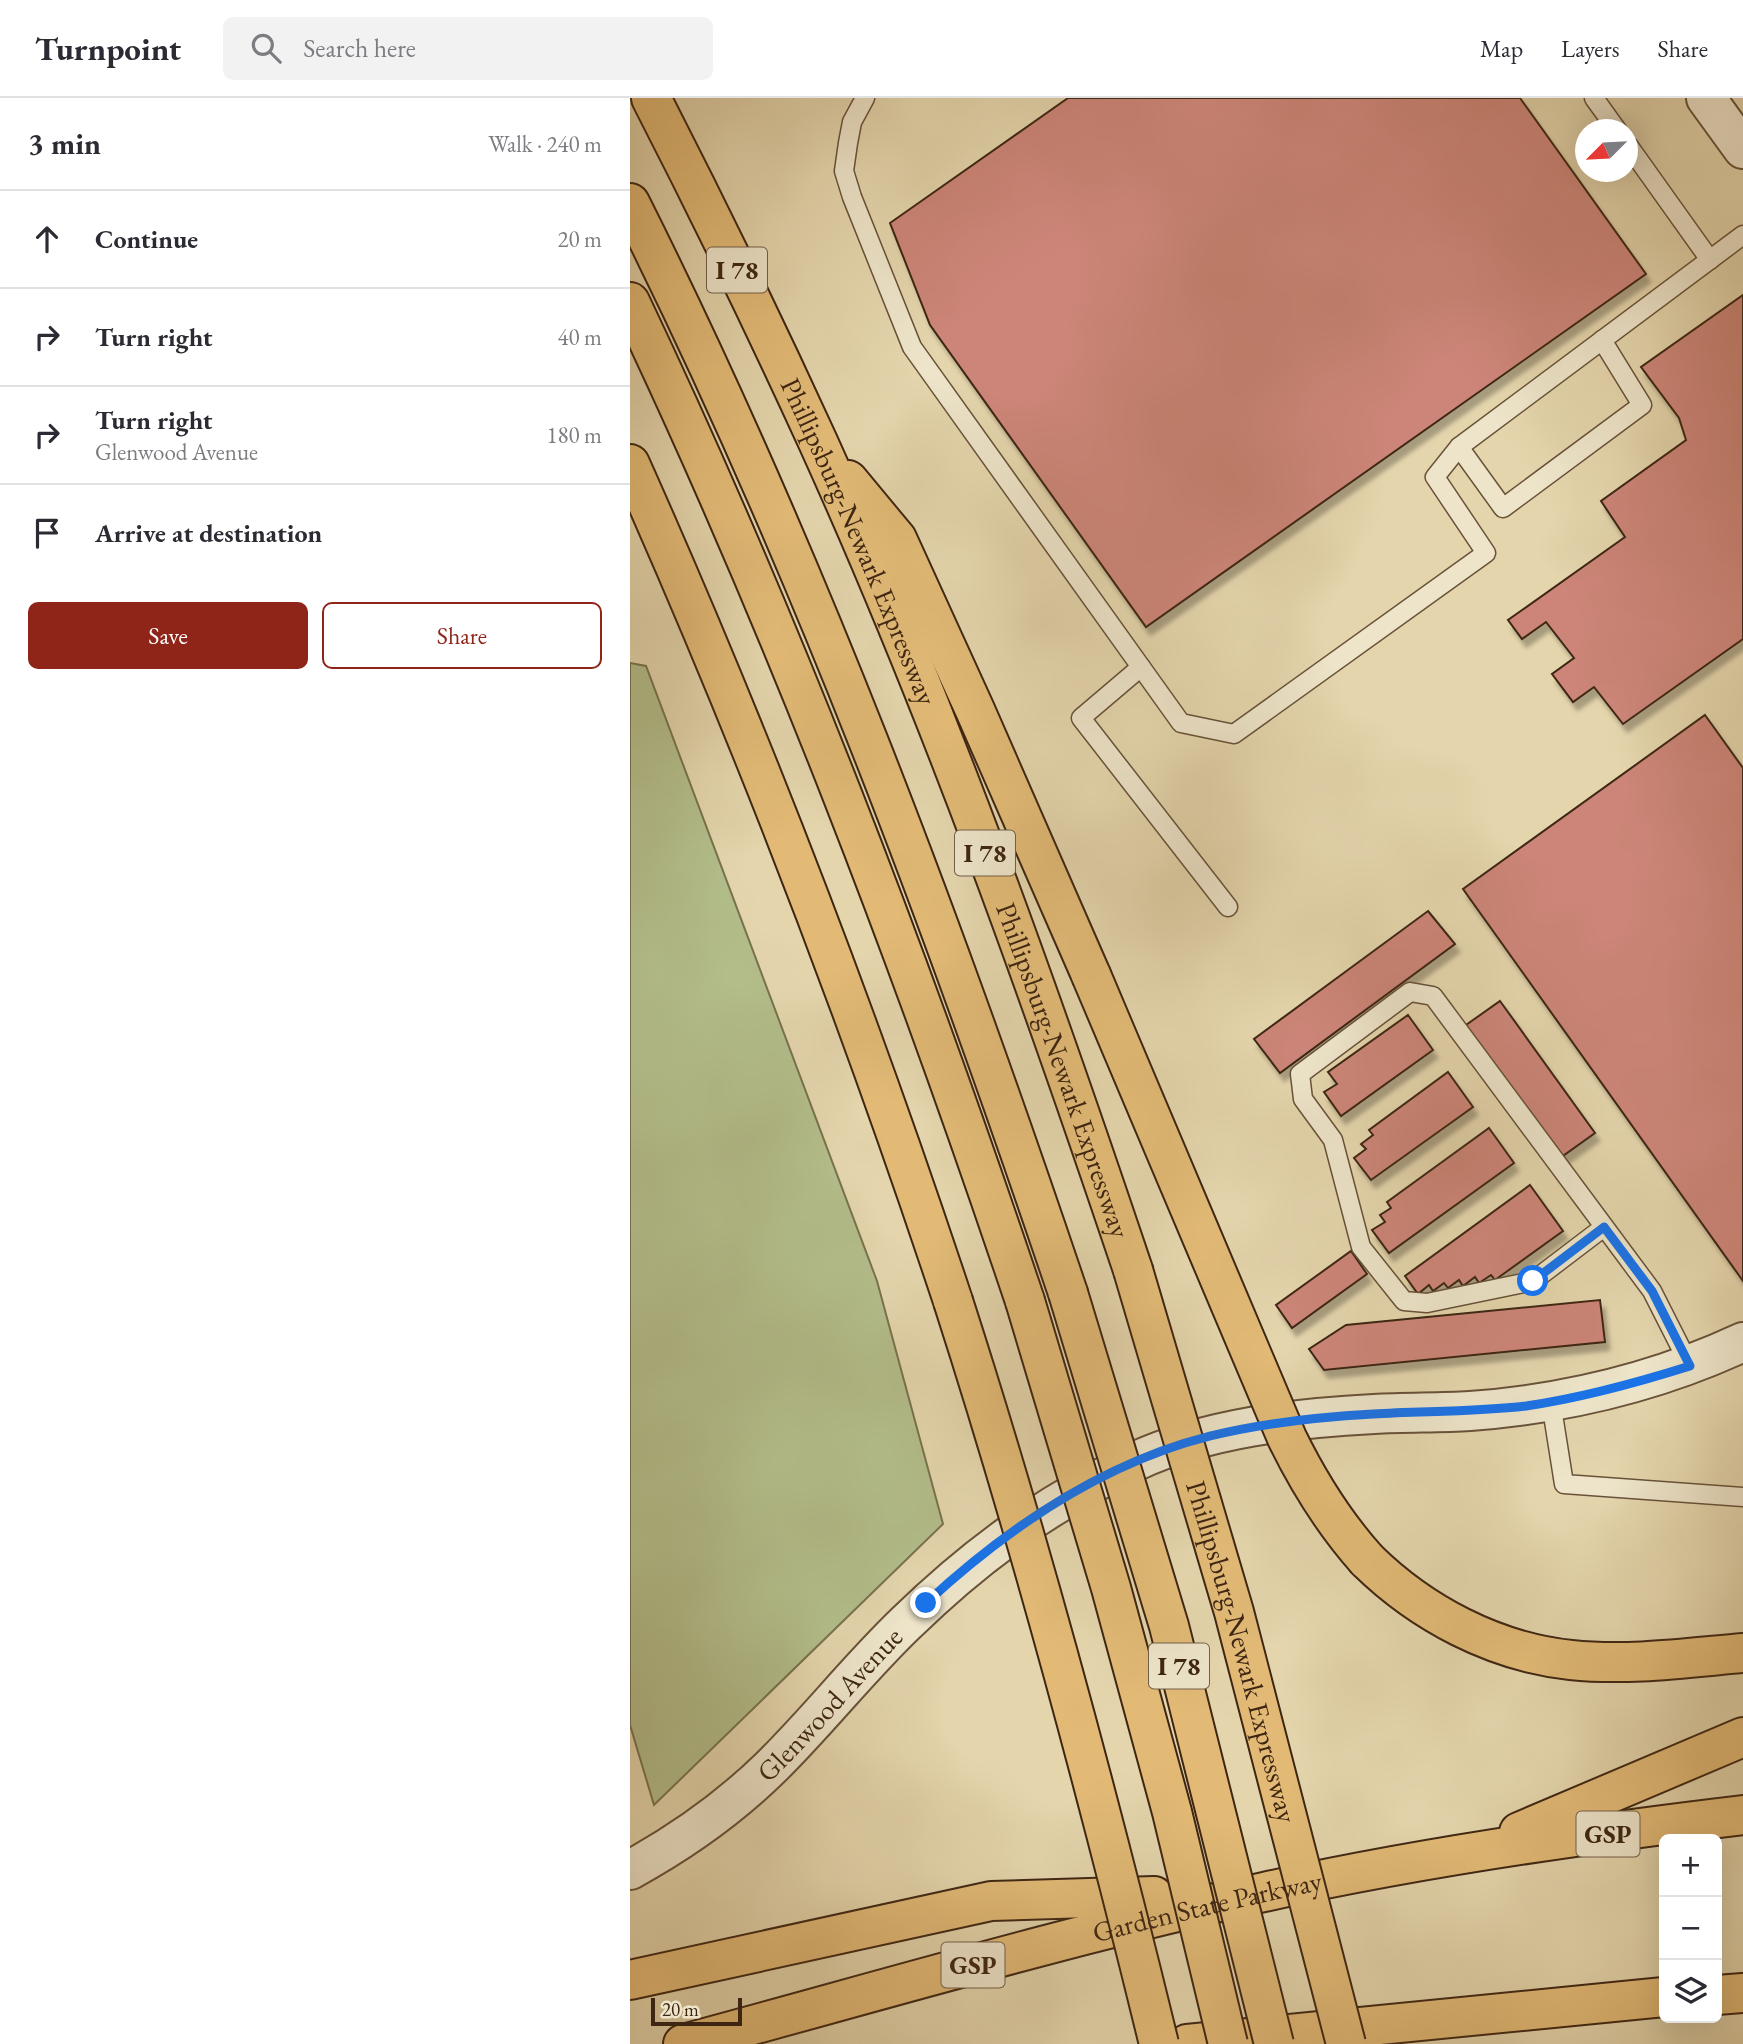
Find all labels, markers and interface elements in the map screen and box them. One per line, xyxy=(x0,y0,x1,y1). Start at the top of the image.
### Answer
search box xyxy=(223,17,713,80)
text: Turnpoint xyxy=(35,27,181,70)
icon: search xyxy=(247,29,285,67)
text: Search here xyxy=(303,31,416,65)
text: Map xyxy=(1480,33,1523,64)
text: Layers xyxy=(1561,33,1620,64)
text: Share xyxy=(1658,33,1708,64)
north arrow xyxy=(1575,119,1638,182)
text: 3 min xyxy=(28,124,101,163)
text: Walk · 240 m xyxy=(488,129,602,159)
icon: ahead xyxy=(28,220,66,258)
text: Continue xyxy=(95,222,198,256)
text: 20 m xyxy=(557,224,602,254)
road number: I 78 xyxy=(707,248,767,293)
icon: right xyxy=(28,318,66,356)
text: Turn right xyxy=(95,320,213,354)
text: 40 m xyxy=(557,322,602,352)
street label: Phillipsburg-Newark Expressway xyxy=(773,372,946,711)
text: Turn right xyxy=(95,403,213,437)
icon: right xyxy=(28,416,66,454)
text: 180 m xyxy=(546,420,602,450)
text: Glenwood Avenue xyxy=(95,437,258,467)
icon: arrive xyxy=(28,514,66,552)
text: Arrive at destination xyxy=(95,516,322,550)
button: Save xyxy=(28,602,308,669)
button: Share xyxy=(322,602,602,669)
road number: I 78 xyxy=(955,831,1015,876)
street label: Phillipsburg-Newark Expressway xyxy=(988,897,1139,1243)
route start xyxy=(1517,1265,1548,1296)
street label: Phillipsburg-Newark Expressway xyxy=(1178,1476,1306,1827)
route end xyxy=(910,1587,941,1618)
street label: Glenwood Avenue xyxy=(749,1619,910,1789)
road number: I 78 xyxy=(1149,1644,1209,1688)
road number: GSP xyxy=(1576,1812,1640,1856)
map controls xyxy=(1659,1834,1722,2023)
button: + xyxy=(1659,1834,1722,1897)
street label: Garden State Parkway xyxy=(1089,1862,1326,1950)
button: − xyxy=(1659,1897,1722,1960)
road number: GSP xyxy=(942,1942,1004,1988)
button: layers xyxy=(1659,1960,1722,2023)
scale bar xyxy=(651,1995,742,2027)
text: 20 m xyxy=(662,1997,699,2022)

